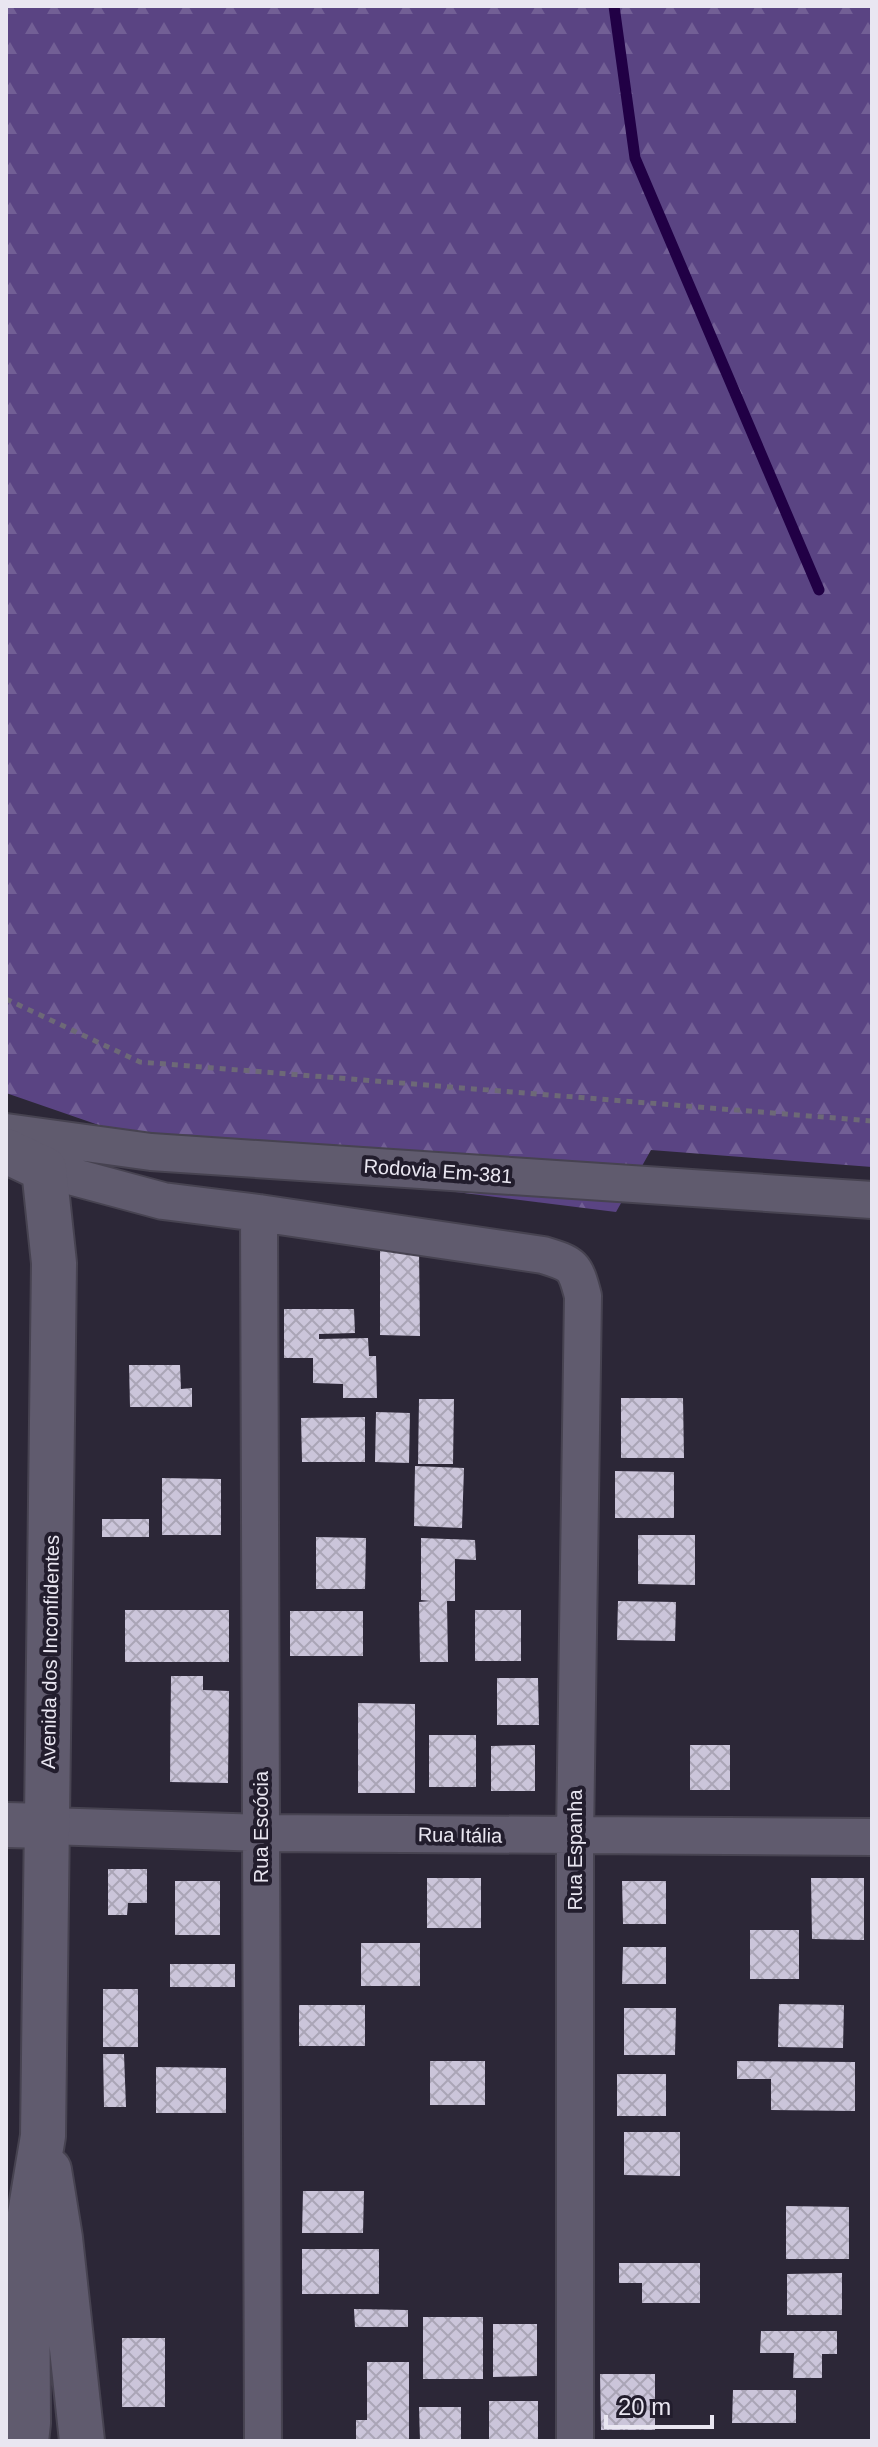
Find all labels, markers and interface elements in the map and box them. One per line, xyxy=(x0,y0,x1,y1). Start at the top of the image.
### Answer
street label: Rodovia Em-381 xyxy=(363,1155,513,1187)
street label: Avenida dos Inconfidentes xyxy=(37,1535,63,1769)
street label: Rua Escócia xyxy=(250,1770,272,1883)
street label: Rua Espanha xyxy=(564,1789,586,1911)
street label: Rua Itália xyxy=(418,1823,503,1847)
scale bar xyxy=(606,2379,712,2429)
text: 20 m xyxy=(618,2393,671,2420)

